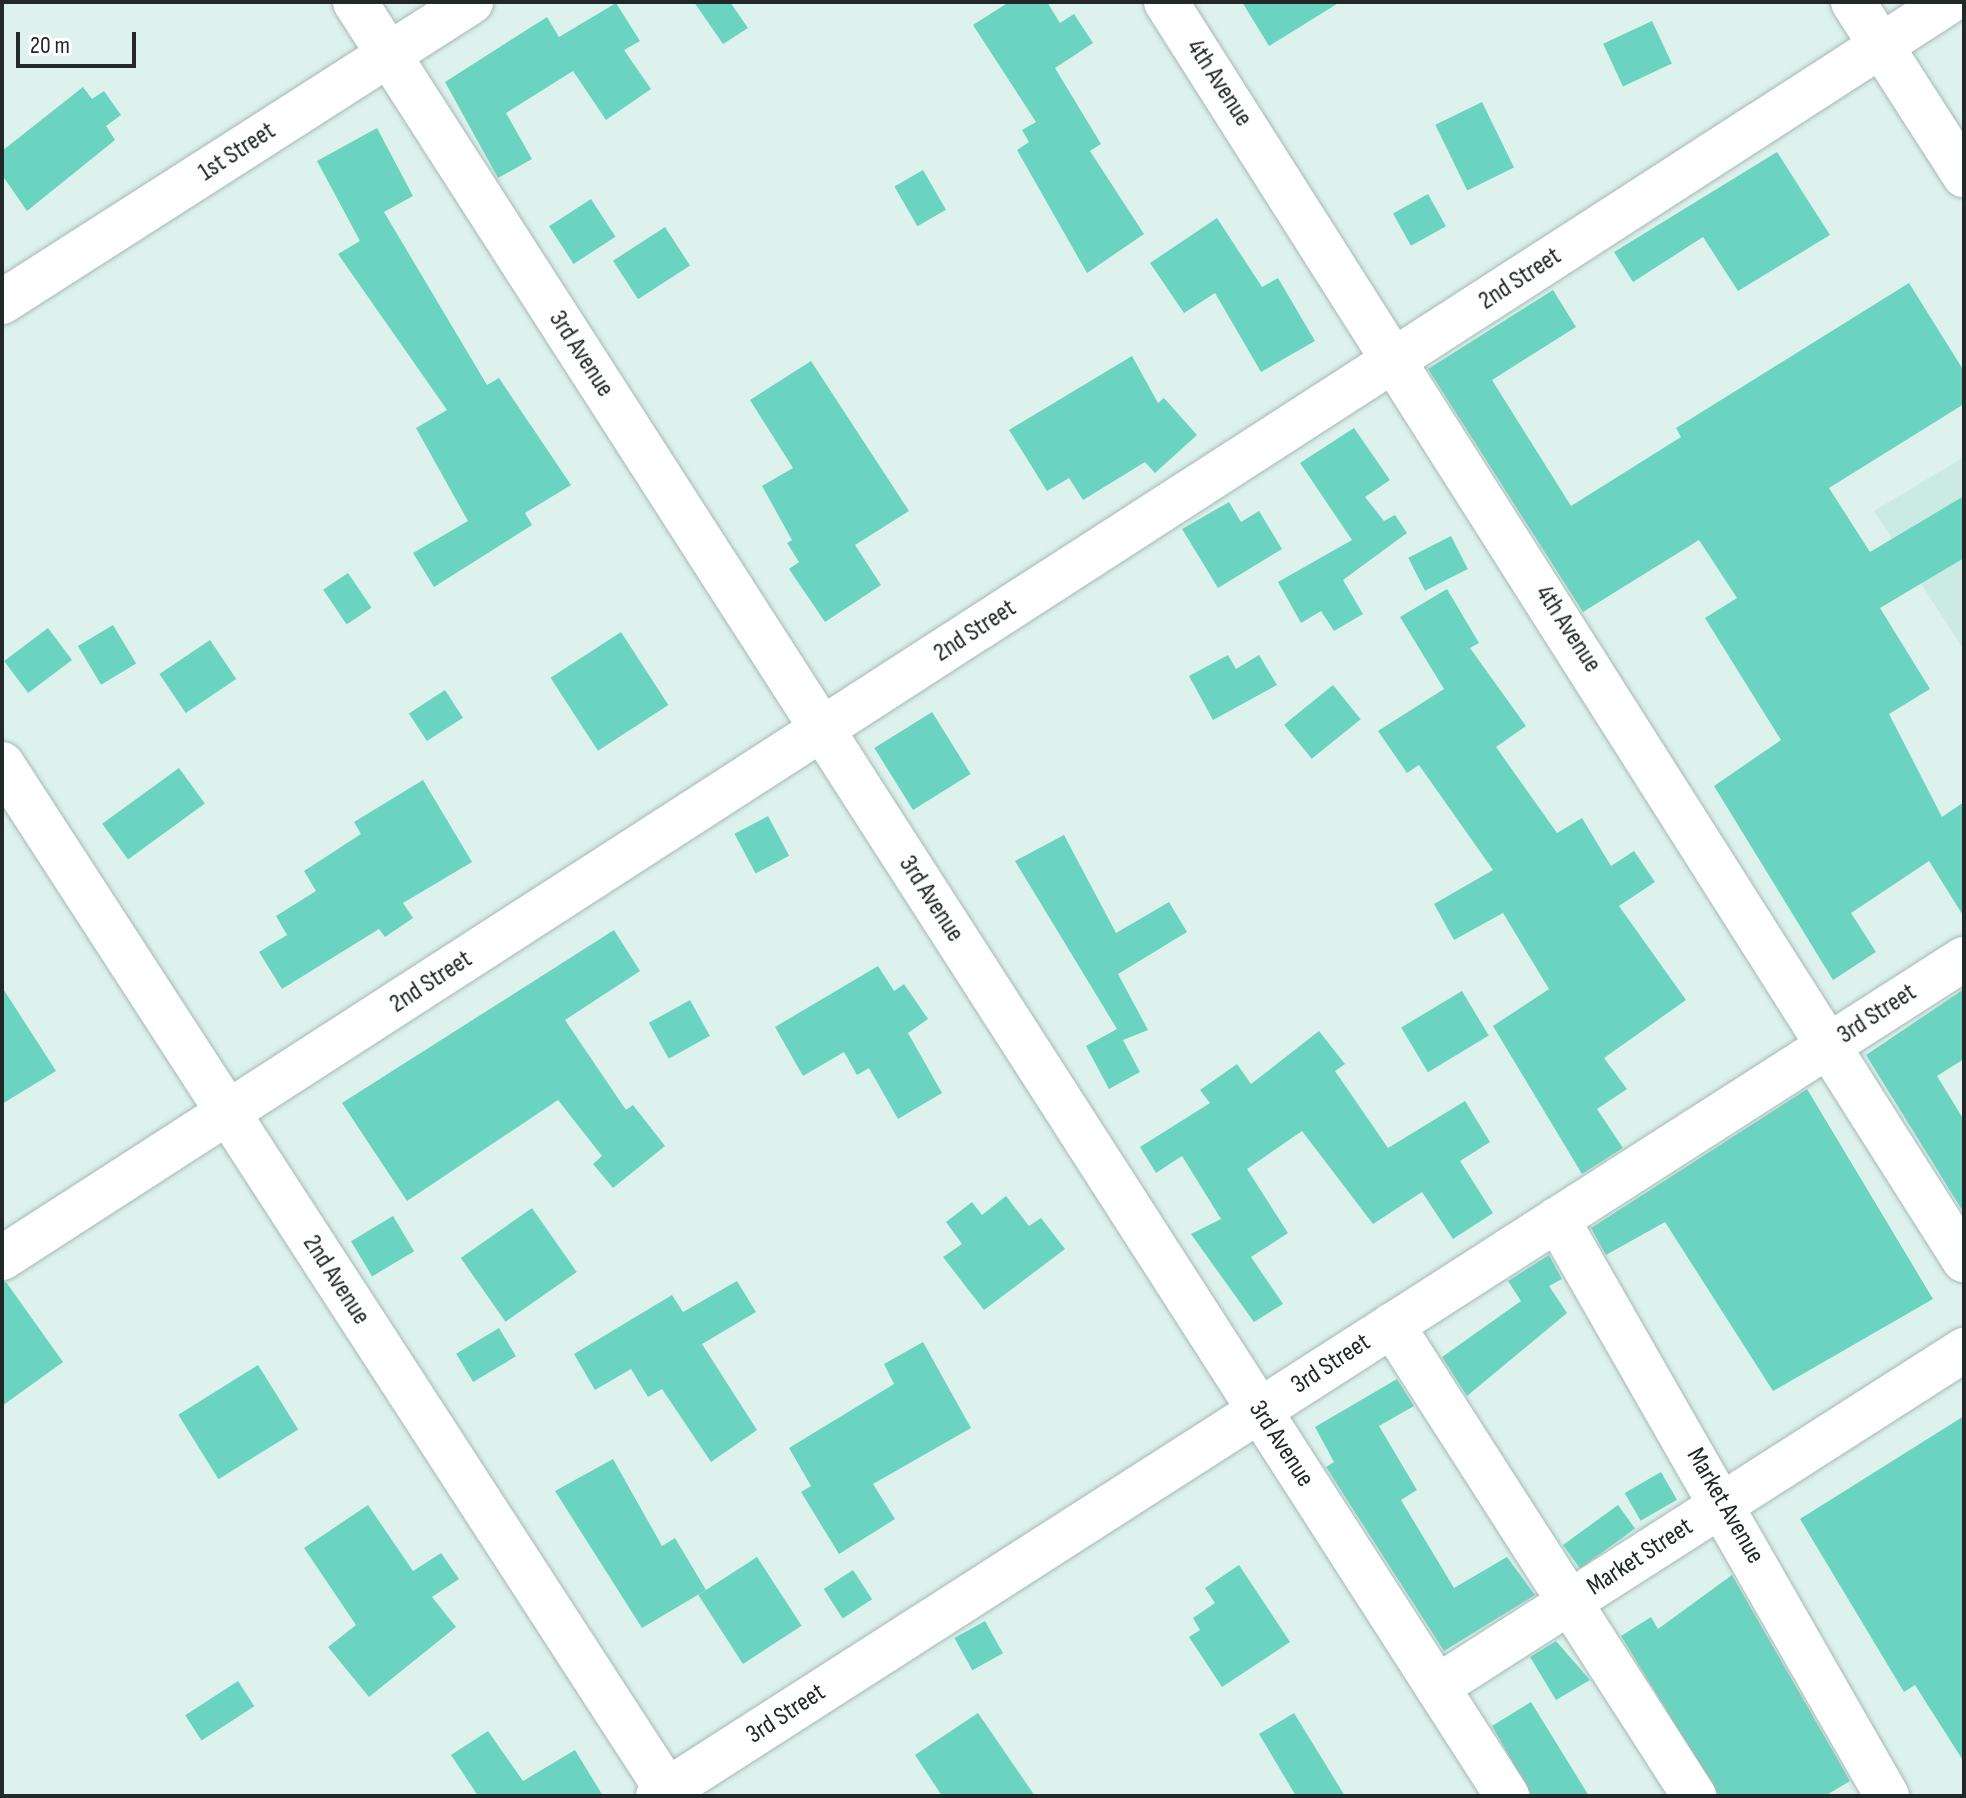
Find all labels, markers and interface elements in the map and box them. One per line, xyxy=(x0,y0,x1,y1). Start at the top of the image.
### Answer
scale bar xyxy=(20,16,140,66)
text: 20 m xyxy=(30,31,70,60)
street label: 4th Avenue xyxy=(1179,34,1259,132)
street label: 1st Street xyxy=(193,116,281,188)
street label: 2nd Street xyxy=(1473,241,1567,317)
street label: 3rd Avenue xyxy=(542,305,620,403)
street label: 4th Avenue xyxy=(1528,580,1608,678)
street label: 2nd Street xyxy=(928,593,1022,669)
street label: 3rd Avenue xyxy=(892,850,970,948)
street label: 2nd Street xyxy=(384,944,478,1020)
street label: 3rd Street xyxy=(1832,977,1922,1051)
street label: 2nd Avenue xyxy=(296,1229,376,1331)
street label: 3rd Street xyxy=(1286,1327,1376,1401)
street label: 3rd Avenue xyxy=(1242,1395,1320,1493)
street label: Market Avenue xyxy=(1679,1443,1771,1569)
street label: Market Street xyxy=(1581,1511,1699,1603)
street label: 3rd Street xyxy=(741,1677,831,1751)

